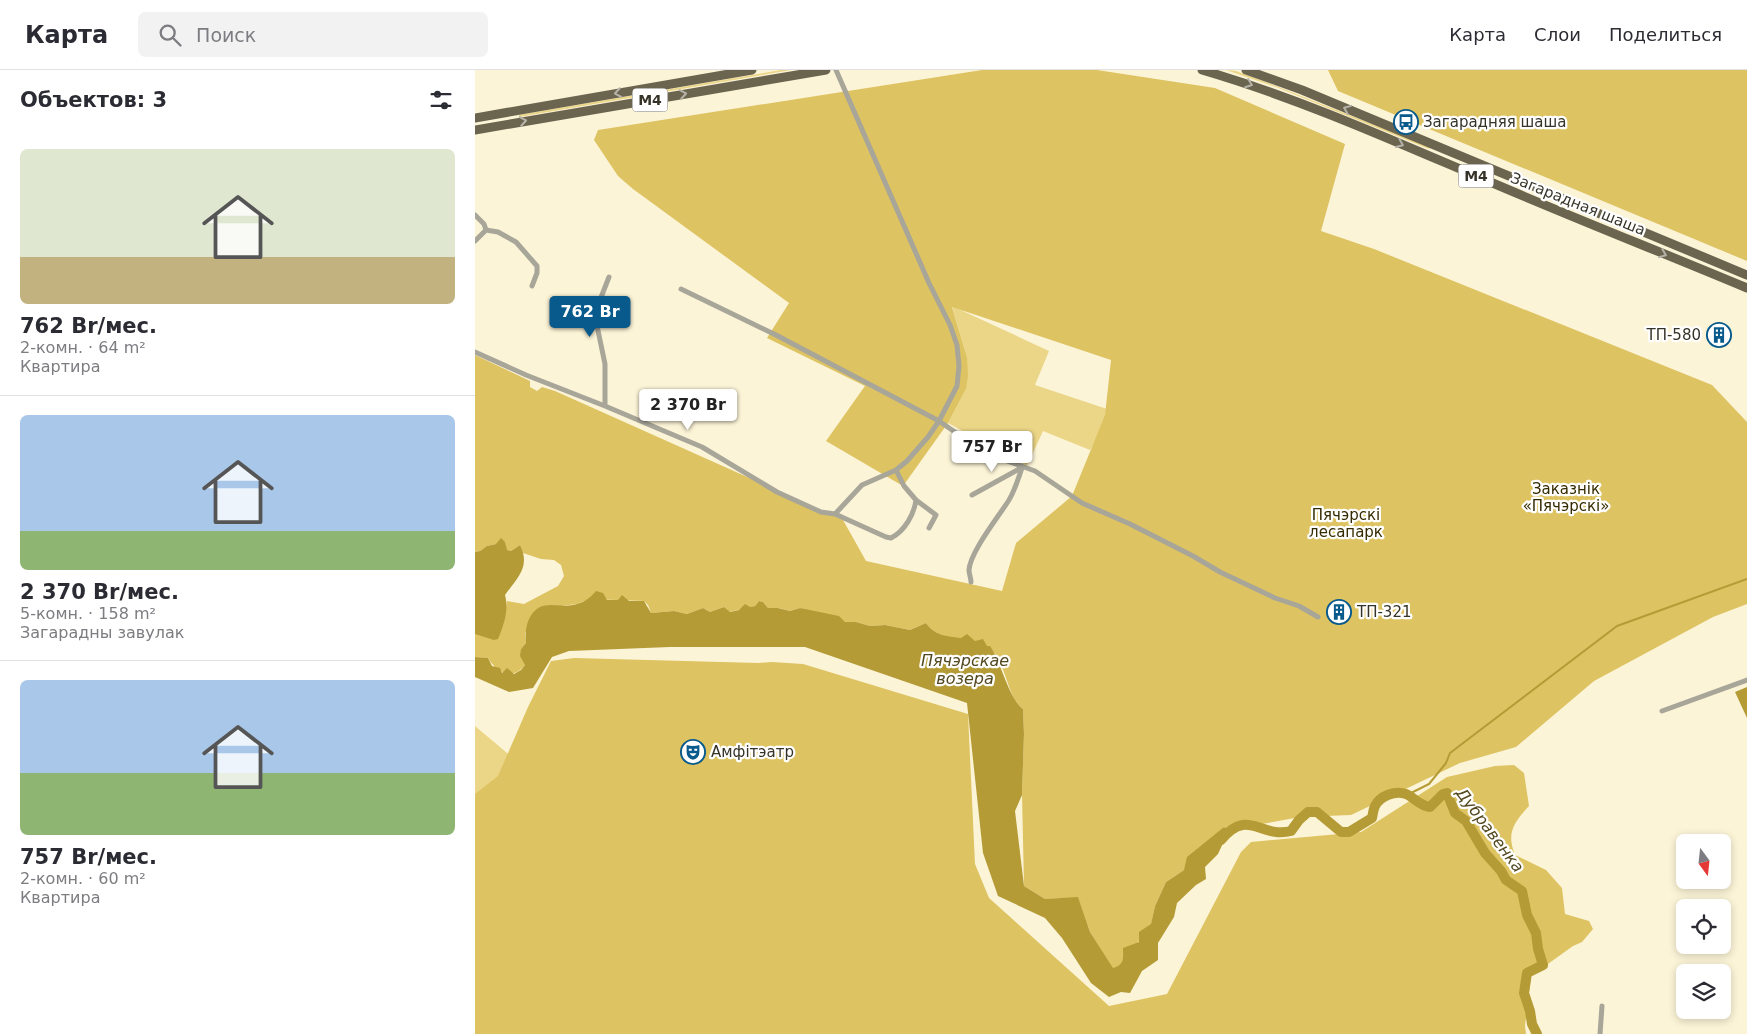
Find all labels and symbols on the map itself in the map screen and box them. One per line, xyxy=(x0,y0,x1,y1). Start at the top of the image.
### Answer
one-way arrow xyxy=(1244,78,1253,88)
one-way arrow xyxy=(614,88,623,98)
road number: М4 xyxy=(633,88,667,112)
one-way arrow xyxy=(679,90,688,100)
one-way arrow xyxy=(1343,104,1352,115)
bus stop icon: Загарадняя шаша xyxy=(1393,109,1419,135)
place label: Загарадняя шаша xyxy=(1423,113,1566,131)
one-way arrow xyxy=(519,117,527,127)
one-way arrow xyxy=(1395,137,1404,148)
road number: М4 xyxy=(1459,164,1493,188)
street label: Загарадная шаша xyxy=(1508,169,1648,239)
one-way arrow xyxy=(1658,247,1667,258)
pin: 762 Br xyxy=(549,296,631,338)
building icon: ТП-580 xyxy=(1706,322,1732,348)
place label: ТП-580 xyxy=(1646,326,1701,344)
pin: 2 370 Br xyxy=(636,388,740,431)
pin: 757 Br xyxy=(951,430,1033,473)
park label: Заказнік «Пячэрскі» xyxy=(1523,480,1609,515)
park label: Пячэрскі лесапарк xyxy=(1309,506,1383,541)
building icon: ТП-321 xyxy=(1326,599,1352,625)
place label: ТП-321 xyxy=(1356,603,1412,621)
water label: Пячэрскае возера xyxy=(921,651,1009,688)
theatre icon: Амфітэатр xyxy=(680,739,706,765)
place label: Амфітэатр xyxy=(711,743,794,761)
water label: Дубравенка xyxy=(1451,783,1528,876)
north arrow xyxy=(1676,834,1731,889)

